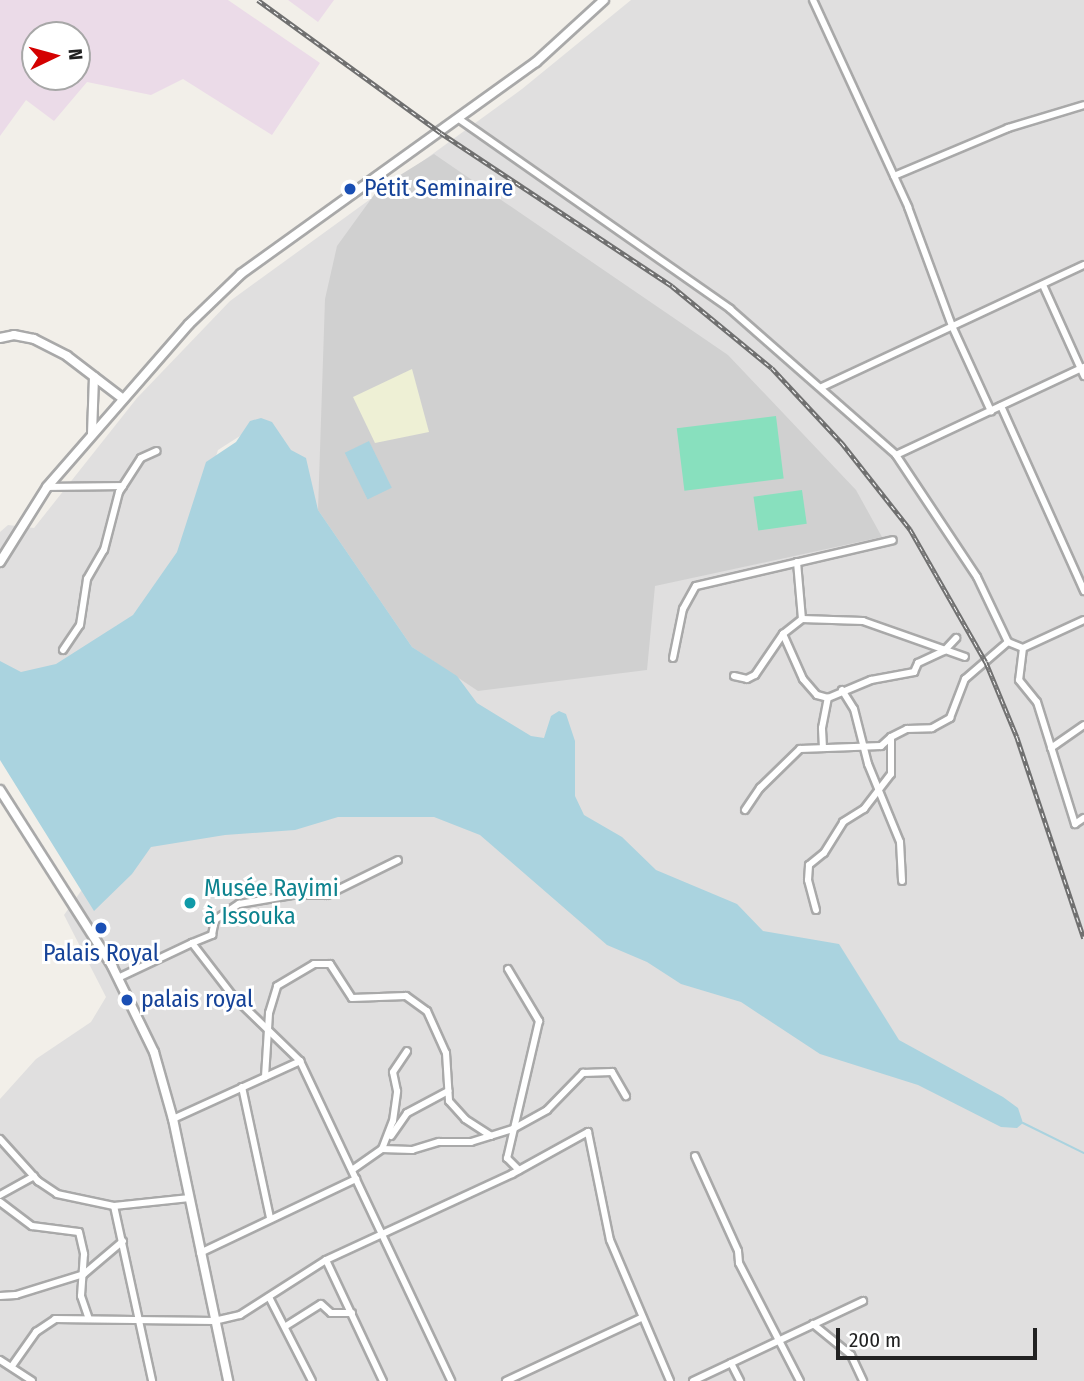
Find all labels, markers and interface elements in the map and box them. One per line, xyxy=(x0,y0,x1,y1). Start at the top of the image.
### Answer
north arrow xyxy=(21,21,91,91)
text: N xyxy=(63,48,87,61)
place label: Pétit Seminaire xyxy=(364,175,513,203)
marker: Pétit Seminaire xyxy=(342,181,358,197)
place label: Musée Rayimi à Issouka xyxy=(204,875,339,931)
marker: Musée Rayimi à Issouka xyxy=(182,895,198,911)
marker: Palais Royal xyxy=(93,920,109,936)
place label: Palais Royal xyxy=(43,940,159,968)
place label: palais royal xyxy=(141,986,253,1014)
marker: palais royal xyxy=(119,992,135,1008)
scale bar xyxy=(839,1314,1040,1358)
text: 200 m xyxy=(849,1327,901,1353)

